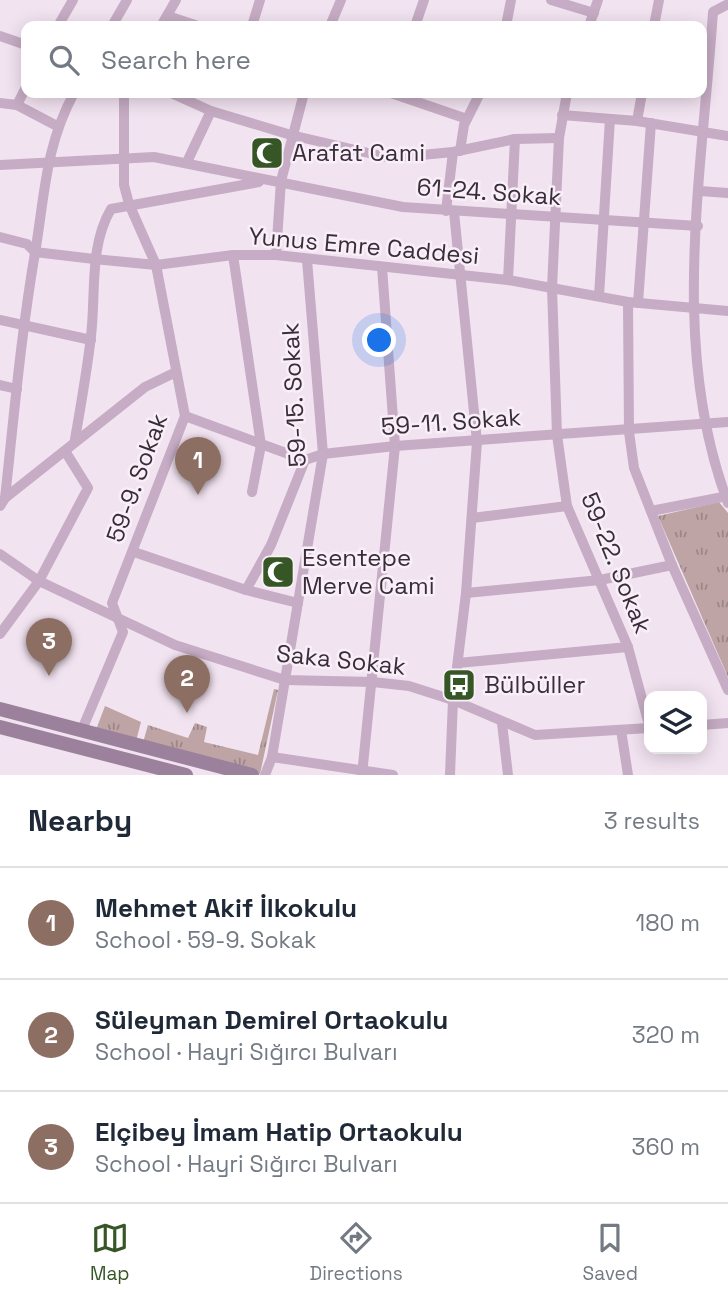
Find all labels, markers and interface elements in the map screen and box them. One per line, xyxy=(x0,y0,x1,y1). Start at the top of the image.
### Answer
search box xyxy=(21,21,707,98)
icon: search xyxy=(45,41,83,79)
text: Search here xyxy=(101,43,251,77)
mosque icon: Arafat Cami xyxy=(248,134,286,172)
place label: Arafat Cami xyxy=(292,137,425,168)
street label: 61-24. Sokak xyxy=(416,171,562,212)
street label: Yunus Emre Caddesi xyxy=(248,220,481,271)
street label: 59-15. Sokak xyxy=(274,322,313,468)
your location xyxy=(362,323,396,357)
street label: 59-11. Sokak xyxy=(380,401,522,442)
street label: 59-9. Sokak xyxy=(99,409,174,546)
pin: 1 xyxy=(175,437,221,495)
street label: 59-22. Sokak xyxy=(574,488,659,638)
place label: Esentepe Merve Cami xyxy=(302,542,435,601)
mosque icon: Esentepe Merve Cami xyxy=(259,553,297,591)
pin: 3 xyxy=(26,618,72,676)
street label: Saka Sokak xyxy=(275,637,407,682)
pin: 2 xyxy=(164,655,210,713)
bus stop icon: Bülbüller xyxy=(440,666,478,704)
place label: Bülbüller xyxy=(484,669,586,700)
map controls xyxy=(644,691,707,754)
button: layers xyxy=(644,691,707,754)
text: Nearby xyxy=(28,801,132,840)
text: 3 results xyxy=(604,806,700,836)
text: Mehmet Akif İlkokulu xyxy=(95,891,357,925)
text: 1 xyxy=(46,908,56,938)
text: 180 m xyxy=(636,908,700,938)
text: School · 59-9. Sokak xyxy=(95,925,316,955)
text: Süleyman Demirel Ortaokulu xyxy=(95,1003,448,1037)
text: 2 xyxy=(44,1020,58,1050)
text: 320 m xyxy=(632,1020,700,1050)
text: School · Hayri Sığırcı Bulvarı xyxy=(95,1037,398,1067)
text: Elçibey İmam Hatip Ortaokulu xyxy=(95,1115,463,1149)
text: 3 xyxy=(44,1132,58,1162)
text: 360 m xyxy=(632,1132,700,1162)
text: School · Hayri Sığırcı Bulvarı xyxy=(95,1149,398,1179)
tab: Map xyxy=(90,1219,130,1286)
tab: Directions xyxy=(310,1219,403,1286)
tab: Saved xyxy=(583,1219,638,1286)

